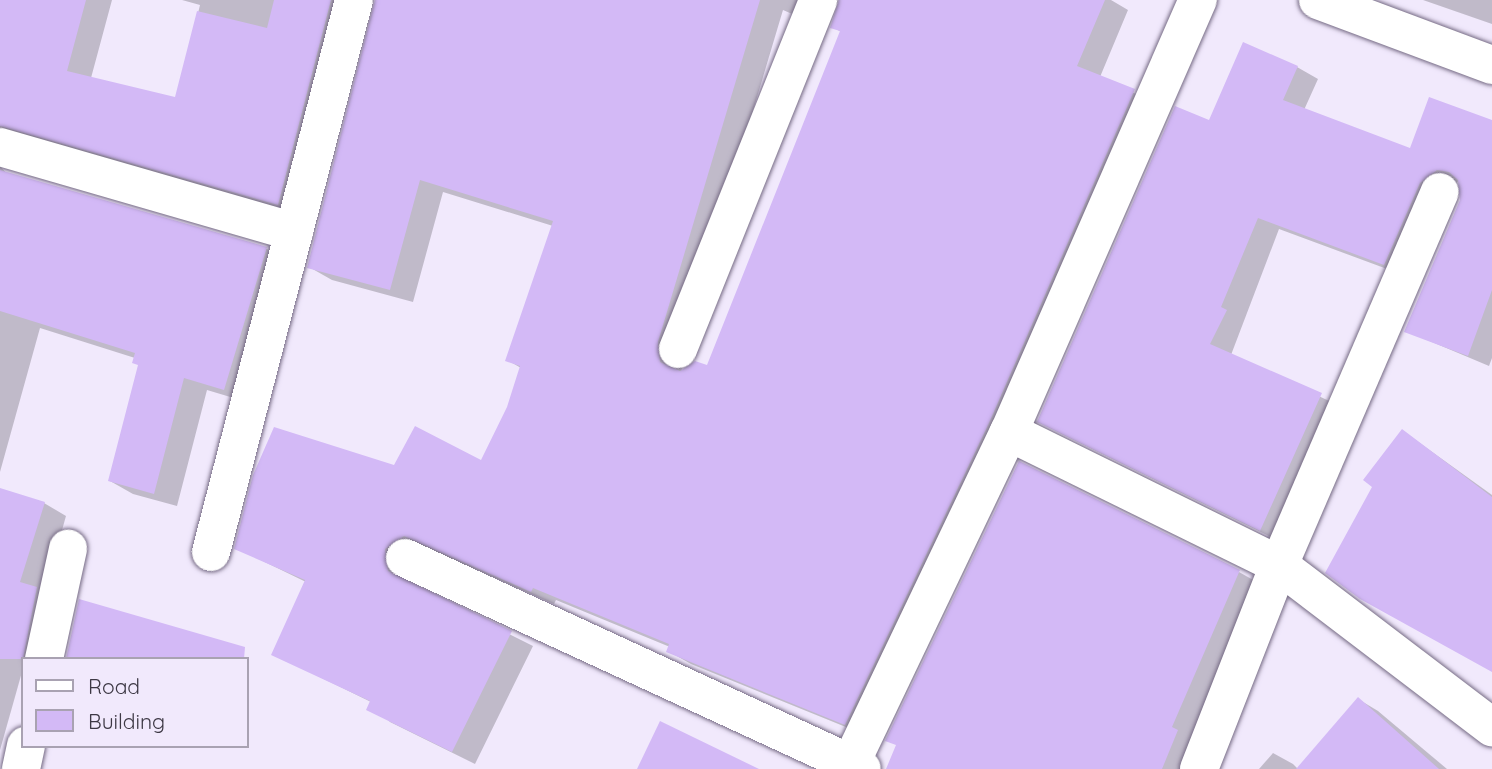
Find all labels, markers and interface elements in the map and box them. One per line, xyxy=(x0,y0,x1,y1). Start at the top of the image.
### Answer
legend xyxy=(21,657,248,748)
text: Road xyxy=(88,673,140,699)
text: Building xyxy=(88,708,165,734)

